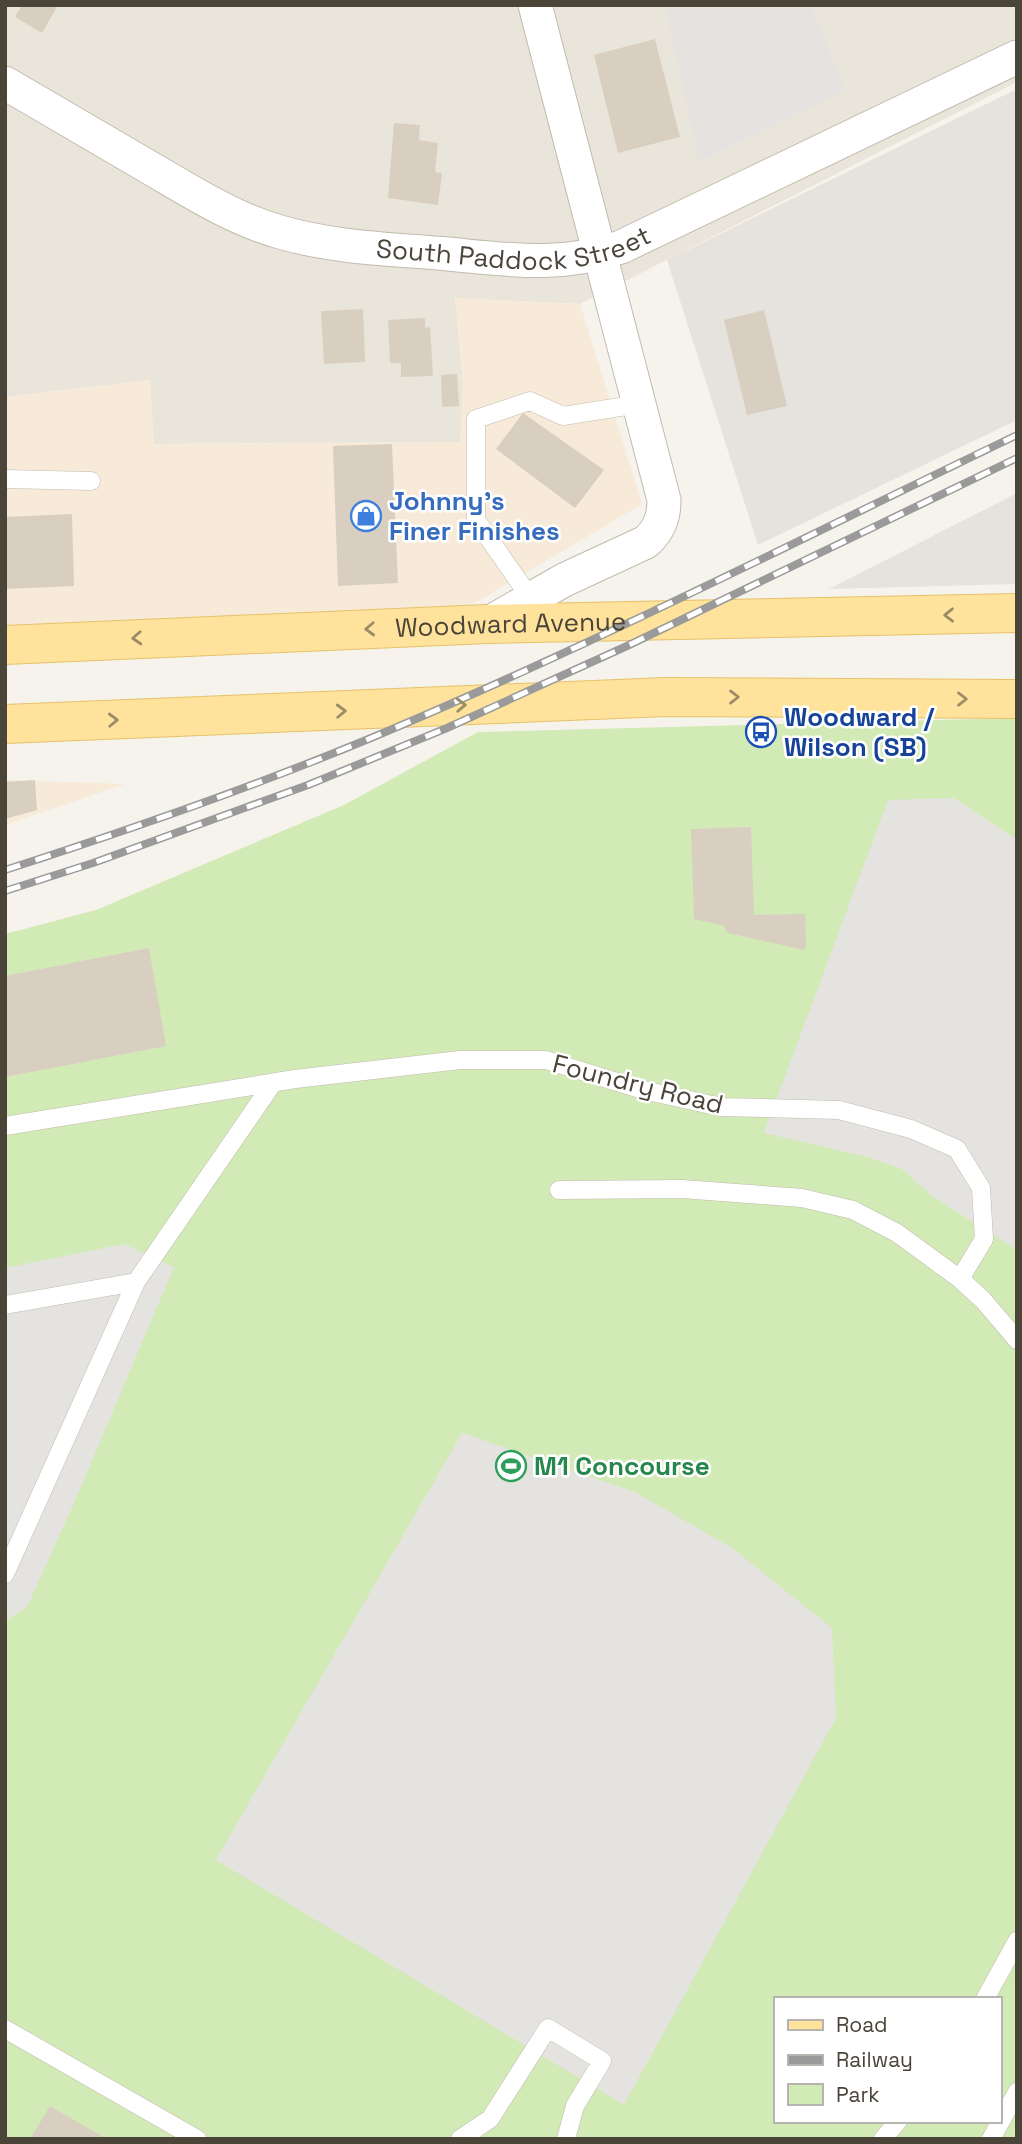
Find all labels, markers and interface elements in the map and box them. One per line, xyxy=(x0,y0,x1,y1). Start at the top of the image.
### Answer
street label: South Paddock Street xyxy=(375,218,656,278)
place label: Johnny's Finer Finishes xyxy=(389,484,560,548)
shop icon: Johnny's Finer Finishes xyxy=(349,499,383,533)
street label: Woodward Avenue xyxy=(394,604,626,645)
one-way arrow xyxy=(943,607,954,622)
one-way arrow xyxy=(364,621,375,636)
one-way arrow xyxy=(131,631,142,646)
one-way arrow xyxy=(730,689,740,705)
one-way arrow xyxy=(957,691,968,707)
one-way arrow xyxy=(456,698,467,713)
place label: Woodward / Wilson (SB) xyxy=(784,700,935,764)
one-way arrow xyxy=(335,703,346,718)
one-way arrow xyxy=(108,713,119,728)
bus stop icon: Woodward / Wilson (SB) xyxy=(744,715,778,749)
street label: Foundry Road xyxy=(549,1046,727,1122)
sports icon: M1 Concourse xyxy=(494,1449,528,1483)
place label: M1 Concourse xyxy=(534,1449,710,1483)
legend xyxy=(774,1997,1001,2123)
text: Road xyxy=(836,2011,888,2038)
text: Railway xyxy=(836,2046,913,2073)
text: Park xyxy=(836,2081,880,2108)

